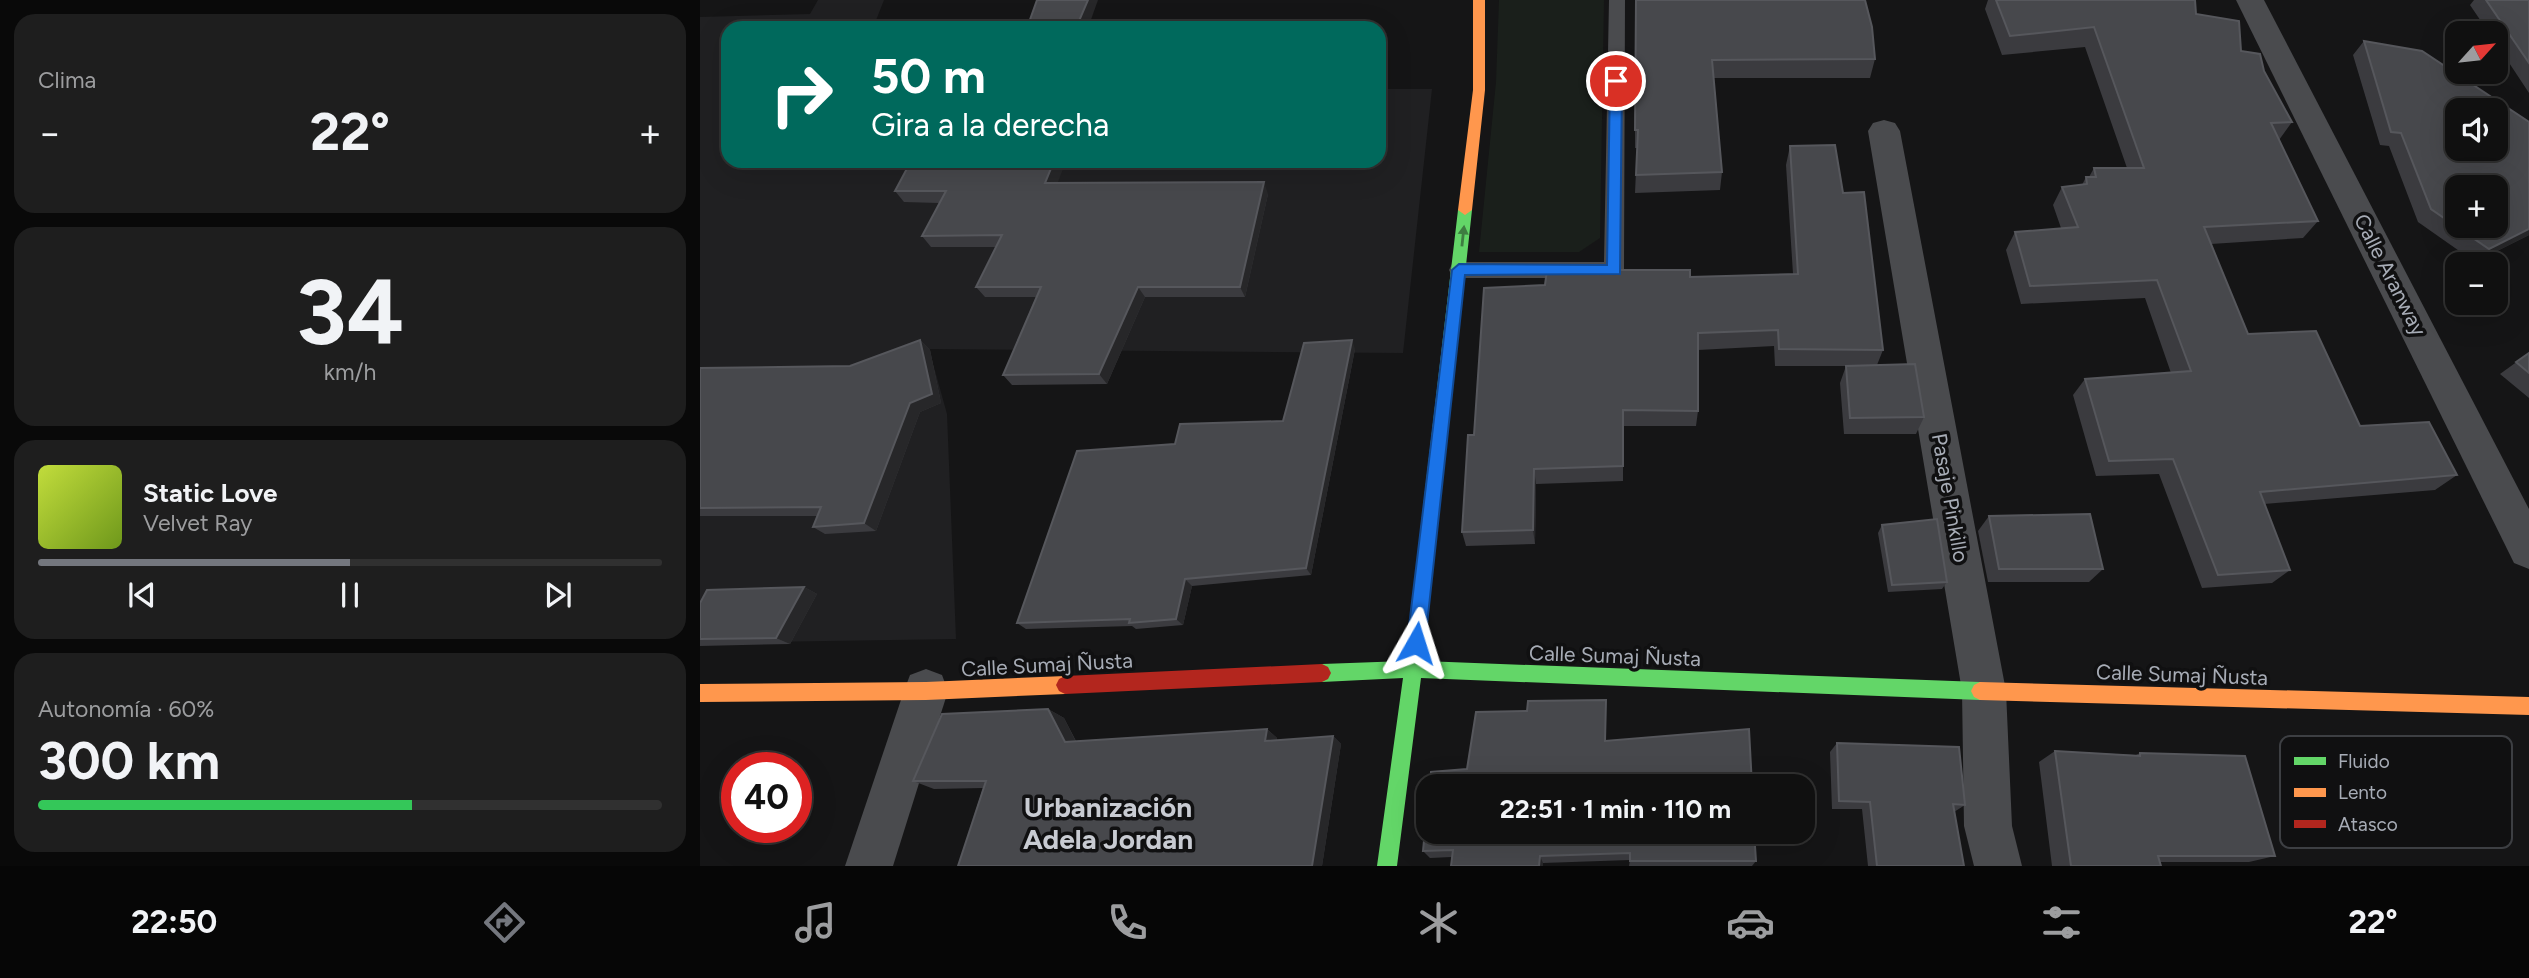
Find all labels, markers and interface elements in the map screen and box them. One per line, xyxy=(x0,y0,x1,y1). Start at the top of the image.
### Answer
north arrow xyxy=(2445,21,2508,84)
map controls xyxy=(2445,21,2508,315)
text: 50 m xyxy=(871,46,986,105)
icon: right xyxy=(756,49,847,140)
pin xyxy=(1586,51,1646,111)
icon: arrive xyxy=(1597,62,1635,100)
text: Clima xyxy=(38,66,96,94)
button: sound xyxy=(2445,98,2508,161)
text: 22° xyxy=(310,101,390,163)
text: Gira a la derecha xyxy=(871,106,1109,144)
text: − xyxy=(38,110,62,156)
text: + xyxy=(638,110,662,156)
button: + xyxy=(2445,175,2508,238)
street label: Calle Aranway xyxy=(2349,210,2432,340)
one-way arrow xyxy=(1457,225,1468,247)
button: − xyxy=(2445,252,2508,315)
text: 34 xyxy=(296,258,404,367)
text: km/h xyxy=(324,358,376,386)
street label: Pasaje Pinkillo xyxy=(1927,431,1974,564)
text: Static Love xyxy=(143,477,277,509)
text: Velvet Ray xyxy=(143,509,252,537)
icon: previous xyxy=(123,576,161,614)
icon: pause xyxy=(331,576,369,614)
icon: next xyxy=(539,576,577,614)
position arrow xyxy=(1379,606,1453,680)
street label: Calle Sumaj Ñusta xyxy=(1529,640,1701,671)
street label: Calle Sumaj Ñusta xyxy=(960,648,1134,681)
street label: Calle Sumaj Ñusta xyxy=(2096,659,2268,690)
text: Autonomía · 60% xyxy=(38,695,214,723)
text: 300 km xyxy=(38,730,220,792)
legend xyxy=(2280,736,2512,848)
text: Fluido xyxy=(2338,750,2390,773)
speed limit sign: 40 xyxy=(721,752,812,843)
text: Lento xyxy=(2338,781,2387,804)
district label: Urbanización Adela Jordan xyxy=(1023,790,1193,856)
text: 22:51 · 1 min · 110 m xyxy=(1500,793,1731,825)
text: Atasco xyxy=(2338,813,2398,836)
icon: directions xyxy=(480,898,529,947)
icon: music xyxy=(791,898,840,947)
icon: phone xyxy=(1103,898,1152,947)
icon: climate xyxy=(1414,898,1463,947)
icon: car xyxy=(1726,898,1775,947)
icon: filters xyxy=(2037,898,2086,947)
text: 22:50 xyxy=(131,903,217,941)
text: 22° xyxy=(2349,903,2398,941)

